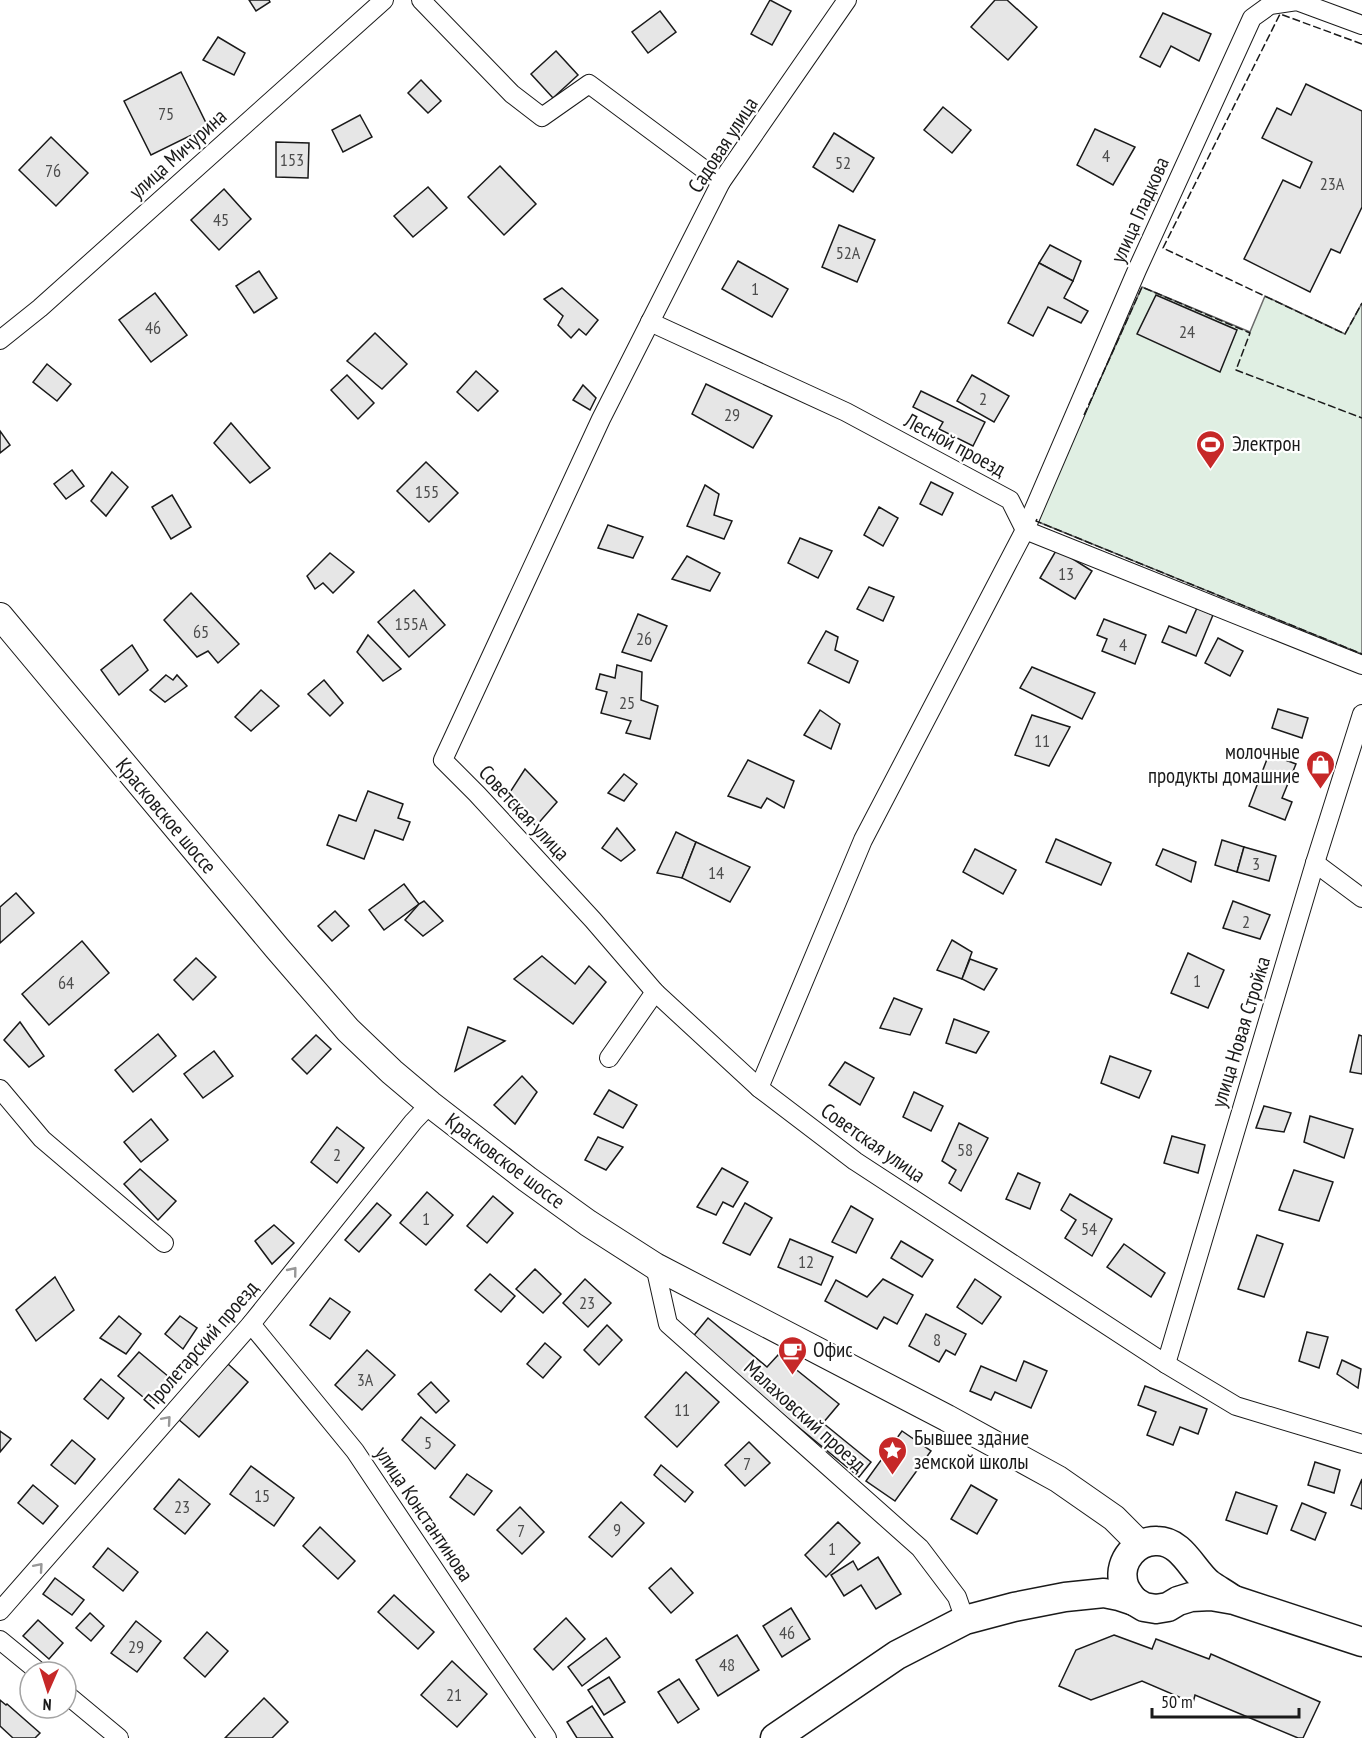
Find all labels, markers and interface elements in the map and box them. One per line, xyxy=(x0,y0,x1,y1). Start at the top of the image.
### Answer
street label: Садовая улица xyxy=(682,92,764,198)
house number: 75 xyxy=(158,102,174,125)
street label: улица Мичурина xyxy=(123,103,232,205)
house number: 4 xyxy=(1102,144,1110,167)
house number: 153 xyxy=(280,148,304,171)
house number: 52 xyxy=(835,151,851,174)
street label: улица Гладкова xyxy=(1104,153,1175,267)
house number: 76 xyxy=(45,159,61,182)
house number: 23А xyxy=(1320,172,1345,195)
house number: 45 xyxy=(213,208,229,231)
house number: 52А xyxy=(836,241,861,264)
house number: 1 xyxy=(751,277,759,300)
house number: 46 xyxy=(145,316,161,339)
house number: 24 xyxy=(1179,320,1195,343)
house number: 2 xyxy=(979,387,987,410)
house number: 29 xyxy=(724,403,740,426)
street label: Лесной проезд xyxy=(899,406,1011,483)
sports icon: Электрон xyxy=(1195,428,1227,470)
place label: Электрон xyxy=(1232,430,1301,457)
house number: 155 xyxy=(415,480,439,503)
house number: 13 xyxy=(1058,562,1074,585)
house number: 155А xyxy=(395,612,428,635)
house number: 65 xyxy=(193,620,209,643)
house number: 26 xyxy=(636,627,652,650)
house number: 4 xyxy=(1119,633,1127,656)
house number: 25 xyxy=(619,691,635,714)
house number: 11 xyxy=(1034,729,1050,752)
place label: молочные продукты домашние xyxy=(1148,738,1300,789)
shop icon: молочные продукты домашние xyxy=(1305,748,1337,790)
street label: Красковское шоссе xyxy=(110,752,223,879)
street label: Советская улица xyxy=(473,759,576,866)
house number: 3 xyxy=(1252,852,1260,875)
house number: 14 xyxy=(708,861,724,884)
house number: 2 xyxy=(1242,910,1250,933)
street label: улица Новая Стройка xyxy=(1205,953,1276,1111)
house number: 1 xyxy=(1193,969,1201,992)
house number: 64 xyxy=(58,971,74,994)
street label: Советская улица xyxy=(816,1097,931,1188)
street label: Красковское шоссе xyxy=(440,1107,571,1214)
house number: 58 xyxy=(957,1138,973,1161)
house number: 2 xyxy=(333,1143,341,1166)
house number: 1 xyxy=(422,1207,430,1230)
house number: 54 xyxy=(1081,1217,1097,1240)
house number: 12 xyxy=(798,1250,814,1273)
one-way arrow xyxy=(286,1267,297,1278)
street label: Пролетарский проезд xyxy=(137,1275,264,1415)
house number: 23 xyxy=(579,1291,595,1314)
house number: 8 xyxy=(933,1328,941,1351)
cafe icon: Офис xyxy=(776,1334,808,1376)
place label: Офис xyxy=(813,1336,853,1363)
street label: Малаховский проезд xyxy=(738,1354,872,1478)
house number: 3А xyxy=(357,1368,374,1391)
house number: 11 xyxy=(674,1398,690,1421)
one-way arrow xyxy=(160,1416,171,1427)
place label: Бывшее здание земской школы xyxy=(914,1424,1029,1475)
house number: 5 xyxy=(424,1431,432,1454)
place icon: Бывшее здание земской школы xyxy=(877,1434,909,1476)
street label: улица Константинова xyxy=(369,1441,480,1587)
house number: 7 xyxy=(743,1452,751,1475)
house number: 15 xyxy=(254,1484,270,1507)
house number: 23 xyxy=(174,1495,190,1518)
house number: 9 xyxy=(613,1518,621,1541)
house number: 7 xyxy=(517,1519,525,1542)
house number: 1 xyxy=(828,1537,836,1560)
one-way arrow xyxy=(31,1563,42,1574)
house number: 46 xyxy=(779,1621,795,1644)
house number: 29 xyxy=(128,1635,144,1658)
house number: 48 xyxy=(719,1653,735,1676)
north arrow xyxy=(18,1660,78,1720)
scale bar xyxy=(1152,1681,1299,1719)
house number: 21 xyxy=(446,1683,462,1706)
text: 50 m xyxy=(1161,1690,1193,1713)
text: N xyxy=(42,1695,52,1715)

